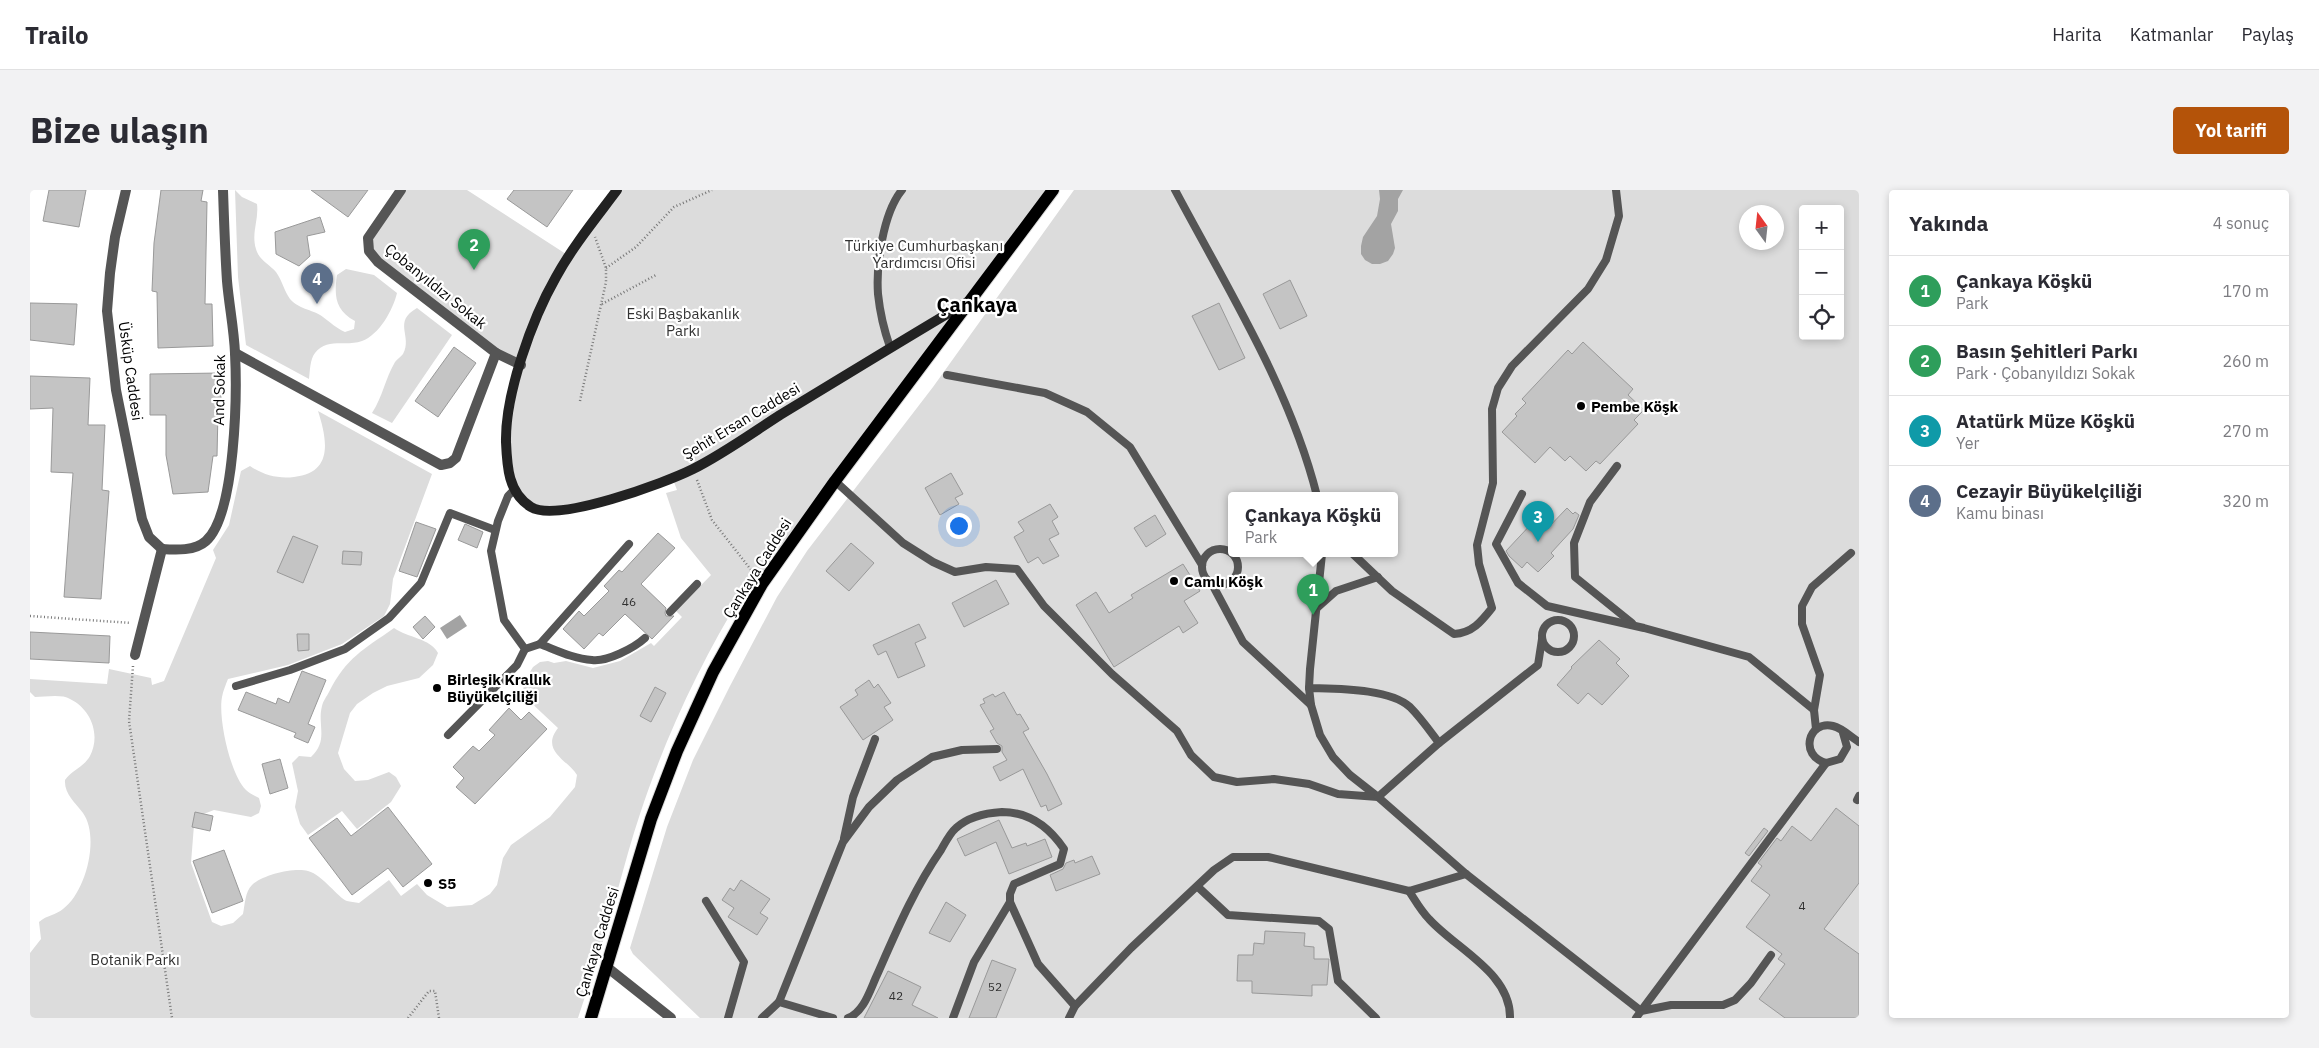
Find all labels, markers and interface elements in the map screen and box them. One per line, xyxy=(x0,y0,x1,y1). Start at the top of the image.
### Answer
text: Trailo xyxy=(25,19,89,51)
text: Harita xyxy=(2052,23,2102,46)
text: Katmanlar xyxy=(2130,23,2213,46)
text: Paylaş xyxy=(2241,23,2294,46)
text: Bize ulaşın xyxy=(30,107,209,153)
button: Yol tarifi xyxy=(2173,107,2289,154)
north arrow xyxy=(1739,205,1784,250)
map controls xyxy=(1799,205,1844,340)
button: + xyxy=(1799,205,1844,250)
text: Yakında xyxy=(1909,209,1989,237)
text: 4 sonuç xyxy=(2213,213,2269,233)
pin: 2 xyxy=(458,229,490,270)
park label: Türkiye Cumhurbaşkanı Yardımcısı Ofisi xyxy=(845,236,1003,272)
street label: Çobanyıldızı Sokak xyxy=(381,239,491,333)
button: − xyxy=(1799,250,1844,295)
pin: 4 xyxy=(301,263,333,304)
text: Çankaya Köşkü xyxy=(1956,269,2092,293)
text: 1 xyxy=(1920,281,1930,301)
text: 170 m xyxy=(2222,281,2269,301)
district label: Çankaya xyxy=(937,291,1017,318)
text: Park xyxy=(1956,293,1988,313)
button: locate xyxy=(1799,295,1844,340)
park label: Eski Başbakanlık Parkı xyxy=(626,304,740,340)
street label: Üsküp Caddesi xyxy=(115,320,147,422)
text: Basın Şehitleri Parkı xyxy=(1956,339,2138,363)
text: 2 xyxy=(1920,351,1930,371)
text: 260 m xyxy=(2222,351,2269,371)
street label: And Sokak xyxy=(209,354,229,426)
text: Park · Çobanyıldızı Sokak xyxy=(1956,363,2135,383)
street label: Şehit Ersan Caddesi xyxy=(679,378,803,464)
place label: Pembe Köşk xyxy=(1591,397,1679,416)
marker: Pembe Köşk xyxy=(1575,400,1587,412)
text: Atatürk Müze Köşkü xyxy=(1956,409,2135,433)
text: 3 xyxy=(1920,421,1930,441)
text: 270 m xyxy=(2222,421,2269,441)
text: Yer xyxy=(1956,433,1979,453)
text: Cezayir Büyükelçiliği xyxy=(1956,479,2142,503)
text: 4 xyxy=(1920,491,1930,511)
text: 320 m xyxy=(2222,491,2269,511)
popup xyxy=(1228,492,1398,557)
pin: 3 xyxy=(1522,501,1554,542)
text: Çankaya Köşkü xyxy=(1245,503,1381,527)
text: Kamu binası xyxy=(1956,503,2044,523)
your location xyxy=(946,513,972,539)
street label: Çankaya Caddesi xyxy=(719,514,795,622)
text: Park xyxy=(1245,527,1277,547)
place label: Camlı Köşk xyxy=(1184,572,1263,591)
pin: 1 xyxy=(1297,574,1329,615)
marker: Camlı Köşk xyxy=(1168,575,1180,587)
house number: 46 xyxy=(622,594,636,609)
place label: Birleşik Krallık Büyükelçiliği xyxy=(447,670,551,706)
marker: Birleşik Krallık Büyükelçiliği xyxy=(431,682,443,694)
place label: S5 xyxy=(438,874,456,893)
marker: S5 xyxy=(422,877,434,889)
street label: Çankaya Caddesi xyxy=(571,884,623,1000)
house number: 4 xyxy=(1798,898,1806,913)
park label: Botanik Parkı xyxy=(90,950,180,969)
house number: 52 xyxy=(988,979,1002,994)
house number: 42 xyxy=(889,988,903,1003)

